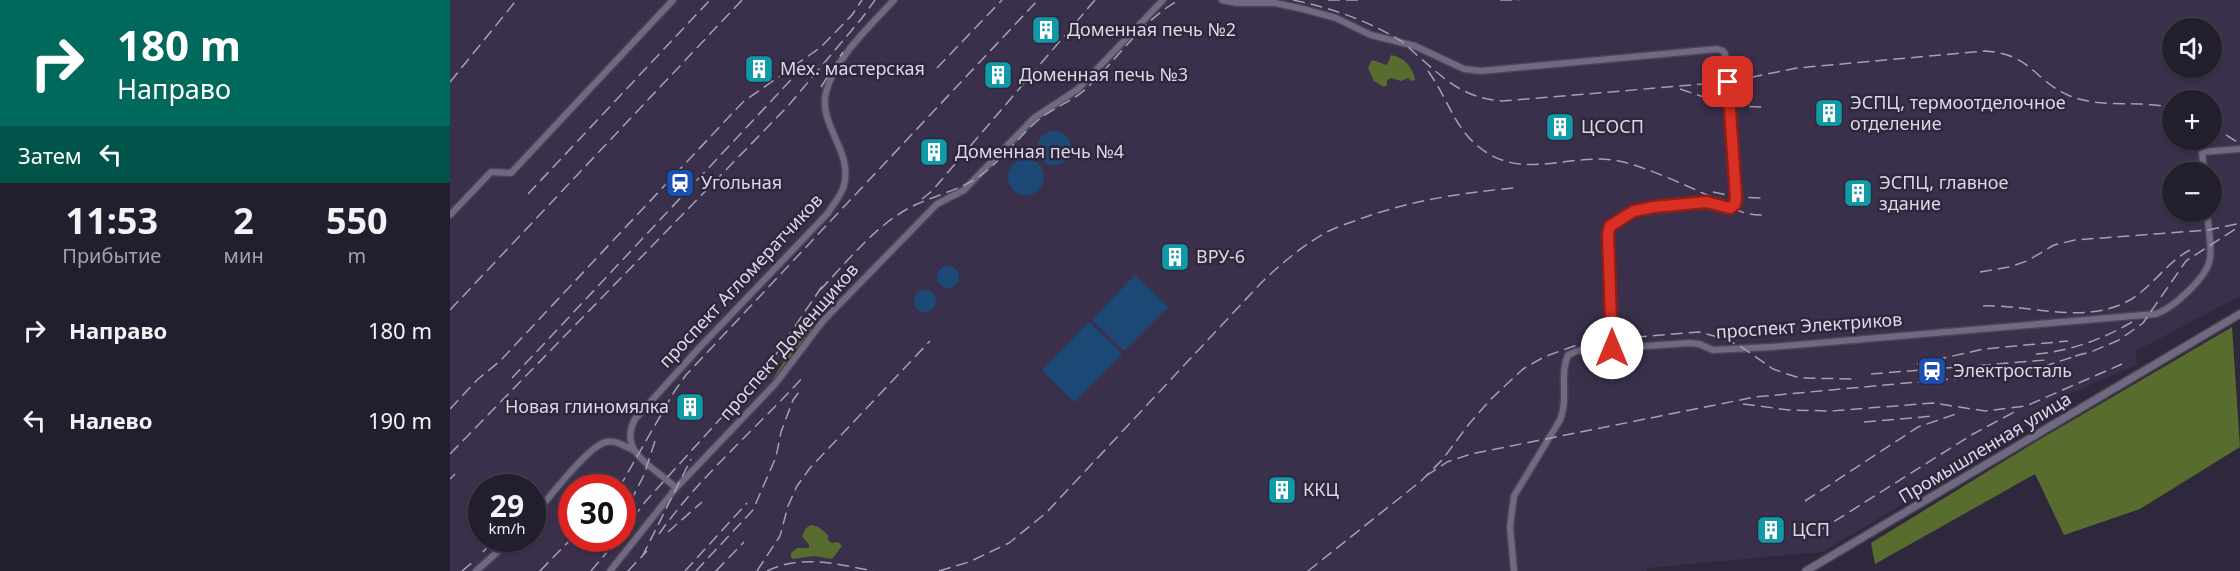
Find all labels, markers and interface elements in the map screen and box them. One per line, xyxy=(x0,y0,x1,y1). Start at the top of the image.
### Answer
building icon: Доменная печь №2 xyxy=(1030,14,1062,46)
text: 180 m xyxy=(117,16,241,73)
place label: Доменная печь №2 xyxy=(1067,17,1236,41)
map controls xyxy=(2162,18,2222,222)
button: sound xyxy=(2162,18,2222,78)
icon: right xyxy=(18,24,96,102)
building icon: Мех. мастерская xyxy=(743,53,775,85)
place label: Мех. мастерская xyxy=(780,56,925,80)
pin xyxy=(1702,56,1753,107)
building icon: Доменная печь №3 xyxy=(982,59,1014,91)
place label: Доменная печь №3 xyxy=(1019,62,1188,86)
icon: arrive xyxy=(1711,65,1744,98)
text: Направо xyxy=(117,70,231,107)
place label: ЭСПЦ, термоотделочное отделение xyxy=(1850,90,2066,135)
button: + xyxy=(2162,90,2222,150)
building icon: ЭСПЦ, термоотделочное отделение xyxy=(1813,97,1845,129)
building icon: ЦСОСП xyxy=(1544,111,1576,143)
place label: ЦСОСП xyxy=(1581,114,1644,138)
building icon: Доменная печь №4 xyxy=(918,136,950,168)
icon: left xyxy=(94,138,127,171)
place label: Доменная печь №4 xyxy=(955,139,1124,163)
text: Затем xyxy=(18,140,82,170)
button: − xyxy=(2162,162,2222,222)
station icon: Угольная xyxy=(664,167,696,199)
place label: Угольная xyxy=(701,170,782,194)
place label: ЭСПЦ, главное здание xyxy=(1879,170,2009,215)
building icon: ЭСПЦ, главное здание xyxy=(1842,177,1874,209)
street label: проспект Агломератчиков xyxy=(653,188,827,372)
text: 11:53 xyxy=(66,196,158,245)
text: 2 xyxy=(233,196,254,245)
text: 550 xyxy=(326,196,388,245)
building icon: ВРУ-6 xyxy=(1159,241,1191,273)
text: Прибытие xyxy=(62,242,161,269)
text: мин xyxy=(224,242,264,269)
text: m xyxy=(347,242,366,269)
place label: ВРУ-6 xyxy=(1196,244,1245,268)
street label: проспект Доменщиков xyxy=(713,258,863,425)
street label: проспект Электриков xyxy=(1715,307,1903,343)
icon: right xyxy=(18,314,51,347)
text: Направо xyxy=(69,315,167,345)
text: 180 m xyxy=(368,315,432,345)
position arrow xyxy=(1580,316,1644,380)
station icon: Электросталь xyxy=(1916,355,1948,387)
place label: Электросталь xyxy=(1953,358,2072,382)
street label: Промышленная улица xyxy=(1894,386,2075,508)
building icon: Новая глиномялка xyxy=(674,391,706,423)
place label: Новая глиномялка xyxy=(505,394,669,418)
icon: left xyxy=(18,404,51,437)
text: Налево xyxy=(69,405,152,435)
text: 190 m xyxy=(368,405,432,435)
speed limit sign: 30 xyxy=(558,474,636,552)
building icon: ККЦ xyxy=(1266,474,1298,506)
place label: ККЦ xyxy=(1303,477,1339,501)
text: 29 xyxy=(490,485,524,526)
building icon: ЦСП xyxy=(1755,514,1787,546)
place label: ЦСП xyxy=(1792,517,1830,541)
text: km/h xyxy=(489,518,525,538)

